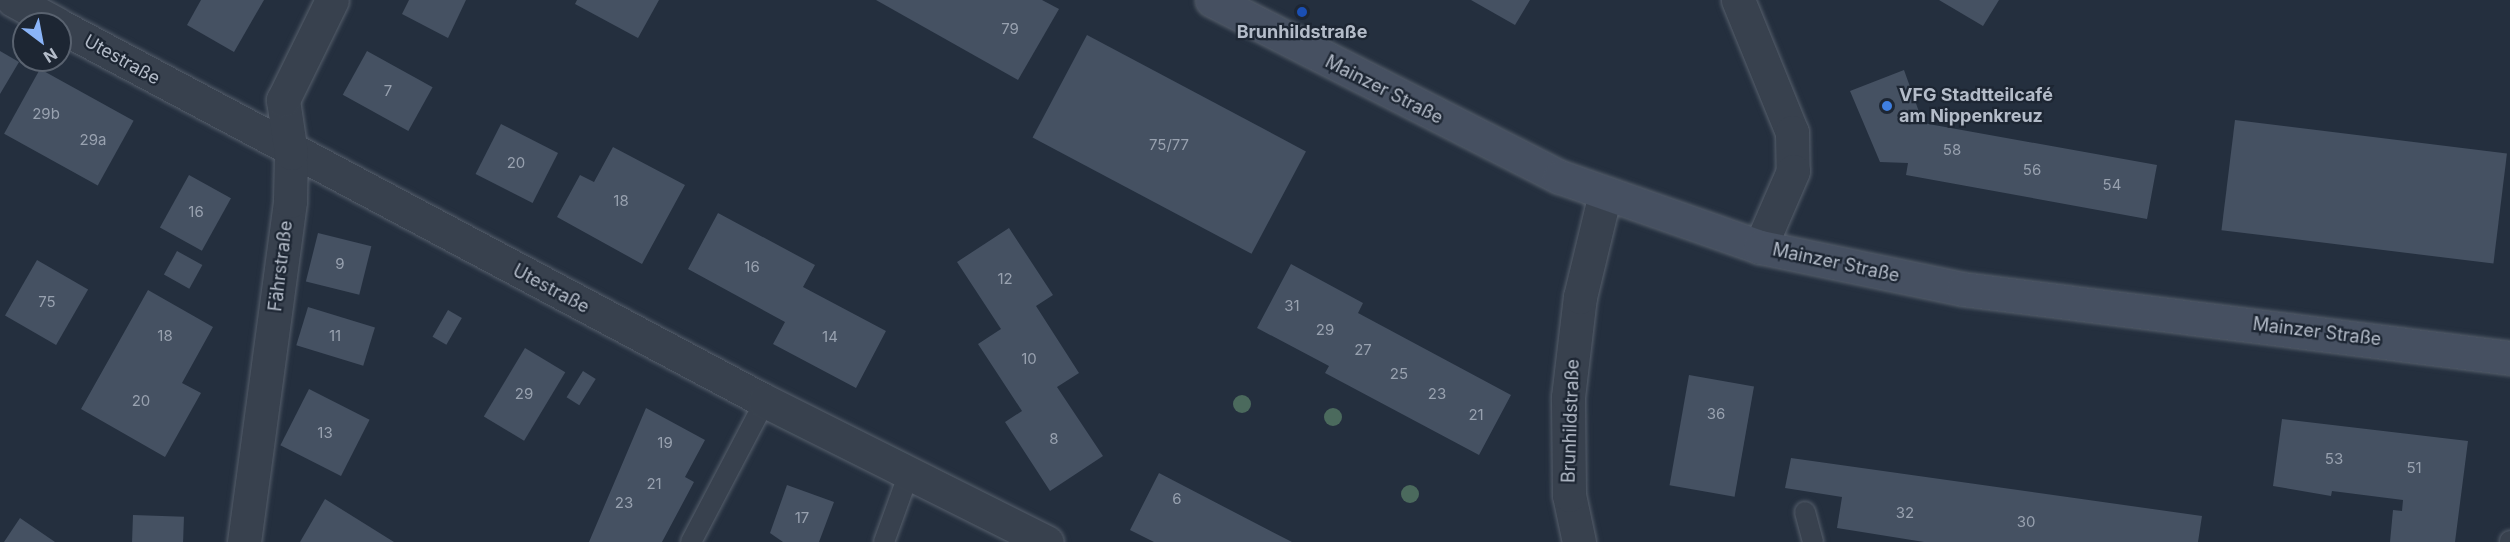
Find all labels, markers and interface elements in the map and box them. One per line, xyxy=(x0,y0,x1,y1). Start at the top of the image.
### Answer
marker: Brunhildstraße xyxy=(1295,5,1309,19)
north arrow xyxy=(12,12,72,72)
house number: 79 xyxy=(1001,20,1019,38)
place label: Brunhildstraße xyxy=(1237,21,1367,43)
street label: Utestraße xyxy=(80,30,164,90)
text: N xyxy=(40,44,61,67)
street label: Mainzer Straße xyxy=(1322,51,1446,129)
house number: 7 xyxy=(384,82,392,100)
place label: VFG Stadtteilcafé am Nippenkreuz xyxy=(1899,85,2053,128)
marker: VFG Stadtteilcafé am Nippenkreuz xyxy=(1880,99,1894,113)
house number: 29b xyxy=(32,105,60,123)
house number: 29a xyxy=(80,131,106,149)
house number: 75/77 xyxy=(1149,136,1189,154)
house number: 58 xyxy=(1943,141,1961,159)
house number: 20 xyxy=(507,154,525,172)
house number: 56 xyxy=(2023,161,2041,179)
house number: 54 xyxy=(2103,176,2121,194)
house number: 18 xyxy=(613,192,629,210)
house number: 16 xyxy=(188,203,204,221)
street label: Fährstraße xyxy=(265,219,297,313)
street label: Mainzer Straße xyxy=(1771,239,1901,287)
house number: 9 xyxy=(335,255,345,273)
house number: 16 xyxy=(744,258,760,276)
street label: Utestraße xyxy=(509,260,593,318)
house number: 12 xyxy=(997,270,1013,288)
house number: 75 xyxy=(38,293,56,311)
house number: 31 xyxy=(1284,297,1300,315)
street label: Mainzer Straße xyxy=(2252,313,2382,351)
house number: 29 xyxy=(1316,321,1334,339)
house number: 18 xyxy=(157,327,173,345)
house number: 11 xyxy=(329,327,341,345)
house number: 14 xyxy=(822,328,838,346)
house number: 27 xyxy=(1354,341,1372,359)
house number: 10 xyxy=(1021,350,1037,368)
street label: Brunhildstraße xyxy=(1558,359,1584,483)
house number: 25 xyxy=(1390,365,1408,383)
house number: 29 xyxy=(515,385,533,403)
house number: 23 xyxy=(1428,385,1446,403)
house number: 20 xyxy=(132,392,150,410)
house number: 36 xyxy=(1707,405,1725,423)
house number: 21 xyxy=(1468,406,1484,424)
house number: 13 xyxy=(317,424,333,442)
house number: 8 xyxy=(1049,430,1059,448)
house number: 19 xyxy=(657,434,673,452)
house number: 53 xyxy=(2325,450,2343,468)
house number: 51 xyxy=(2406,459,2422,477)
house number: 21 xyxy=(646,475,662,493)
house number: 6 xyxy=(1172,490,1182,508)
house number: 23 xyxy=(615,494,633,512)
house number: 32 xyxy=(1896,504,1914,522)
house number: 17 xyxy=(795,509,809,527)
house number: 30 xyxy=(2017,513,2035,531)

